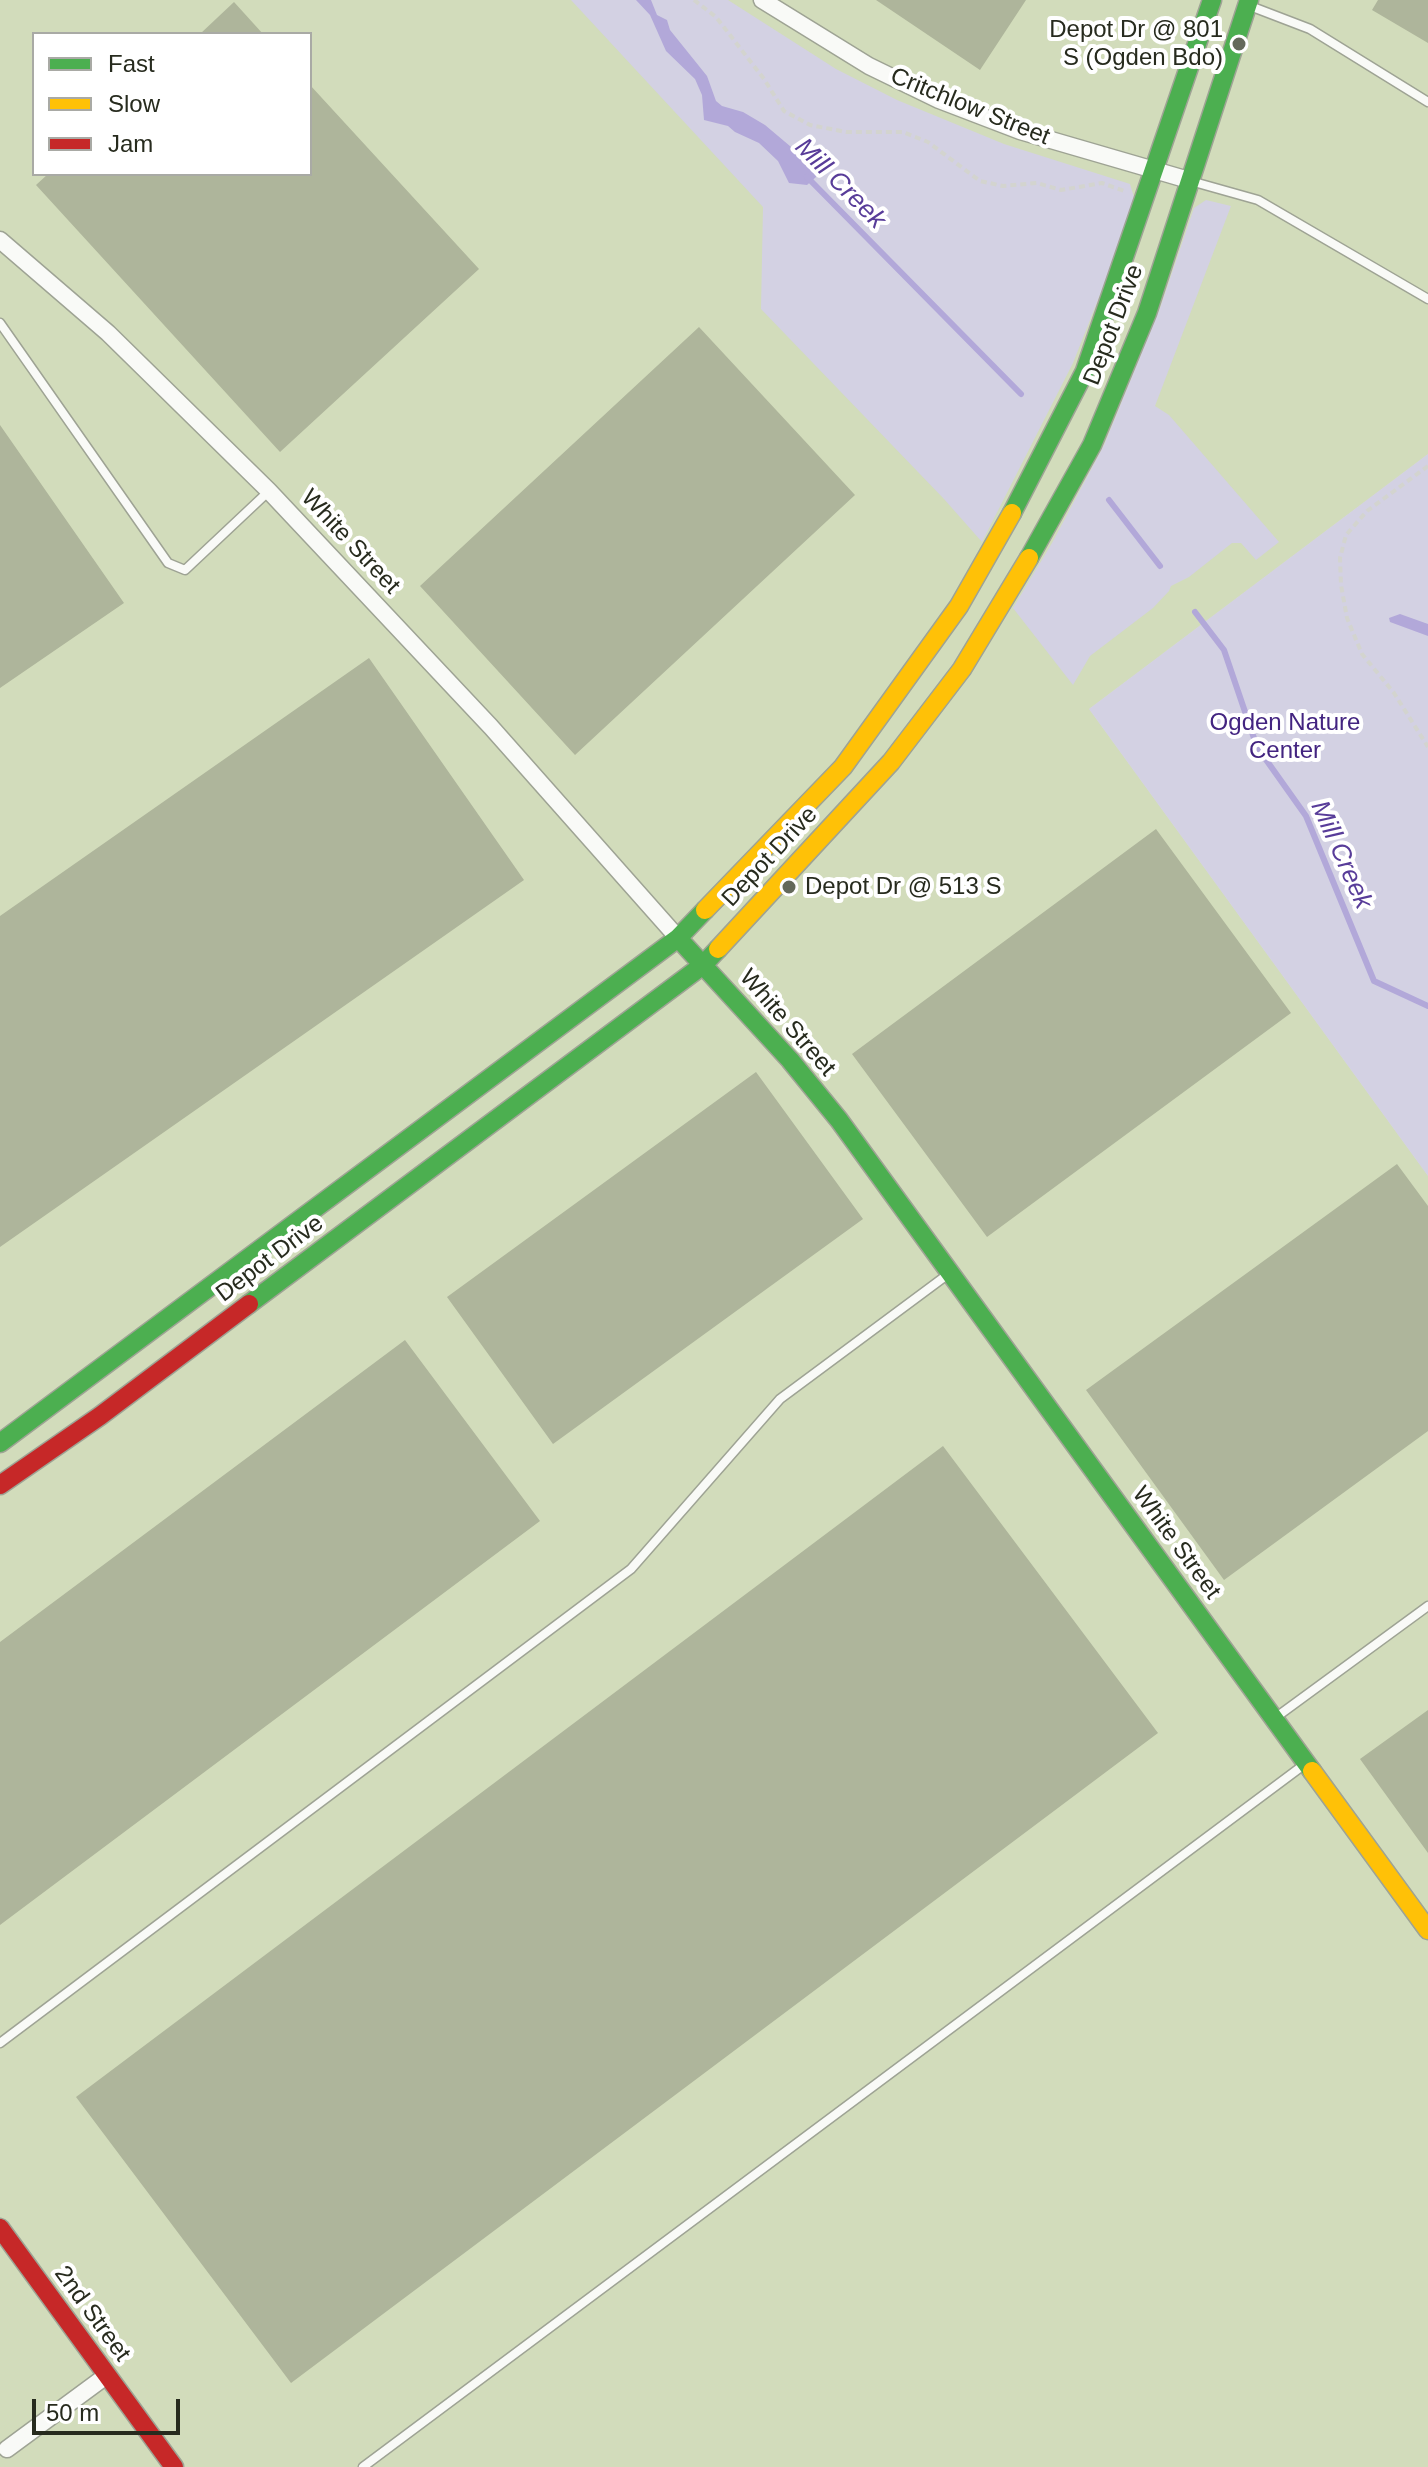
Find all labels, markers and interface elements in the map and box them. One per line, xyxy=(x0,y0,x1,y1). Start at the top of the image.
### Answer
place label: Depot Dr @ 801 S (Ogden Bdo) xyxy=(1049,16,1223,72)
legend xyxy=(32,32,312,176)
marker: Depot Dr @ 801 S (Ogden Bdo) xyxy=(1230,35,1248,53)
text: Fast xyxy=(108,50,155,77)
street label: Critchlow Street xyxy=(886,62,1054,152)
text: Slow xyxy=(108,90,160,117)
text: Jam xyxy=(108,130,153,157)
water label: Mill Creek xyxy=(788,132,892,236)
street label: Depot Drive xyxy=(1078,261,1150,389)
street label: White Street xyxy=(294,484,406,600)
park label: Ogden Nature Center xyxy=(1210,709,1360,765)
water label: Mill Creek xyxy=(1303,796,1379,914)
street label: Depot Drive xyxy=(716,801,824,913)
place label: Depot Dr @ 513 S xyxy=(805,873,1001,901)
marker: Depot Dr @ 513 S xyxy=(780,878,798,896)
street label: White Street xyxy=(733,964,841,1082)
street label: Depot Drive xyxy=(211,1209,329,1309)
street label: White Street xyxy=(1126,1481,1226,1605)
street label: 2nd Street xyxy=(48,2261,136,2367)
scale bar xyxy=(36,2383,184,2433)
text: 50 m xyxy=(46,2399,99,2426)

